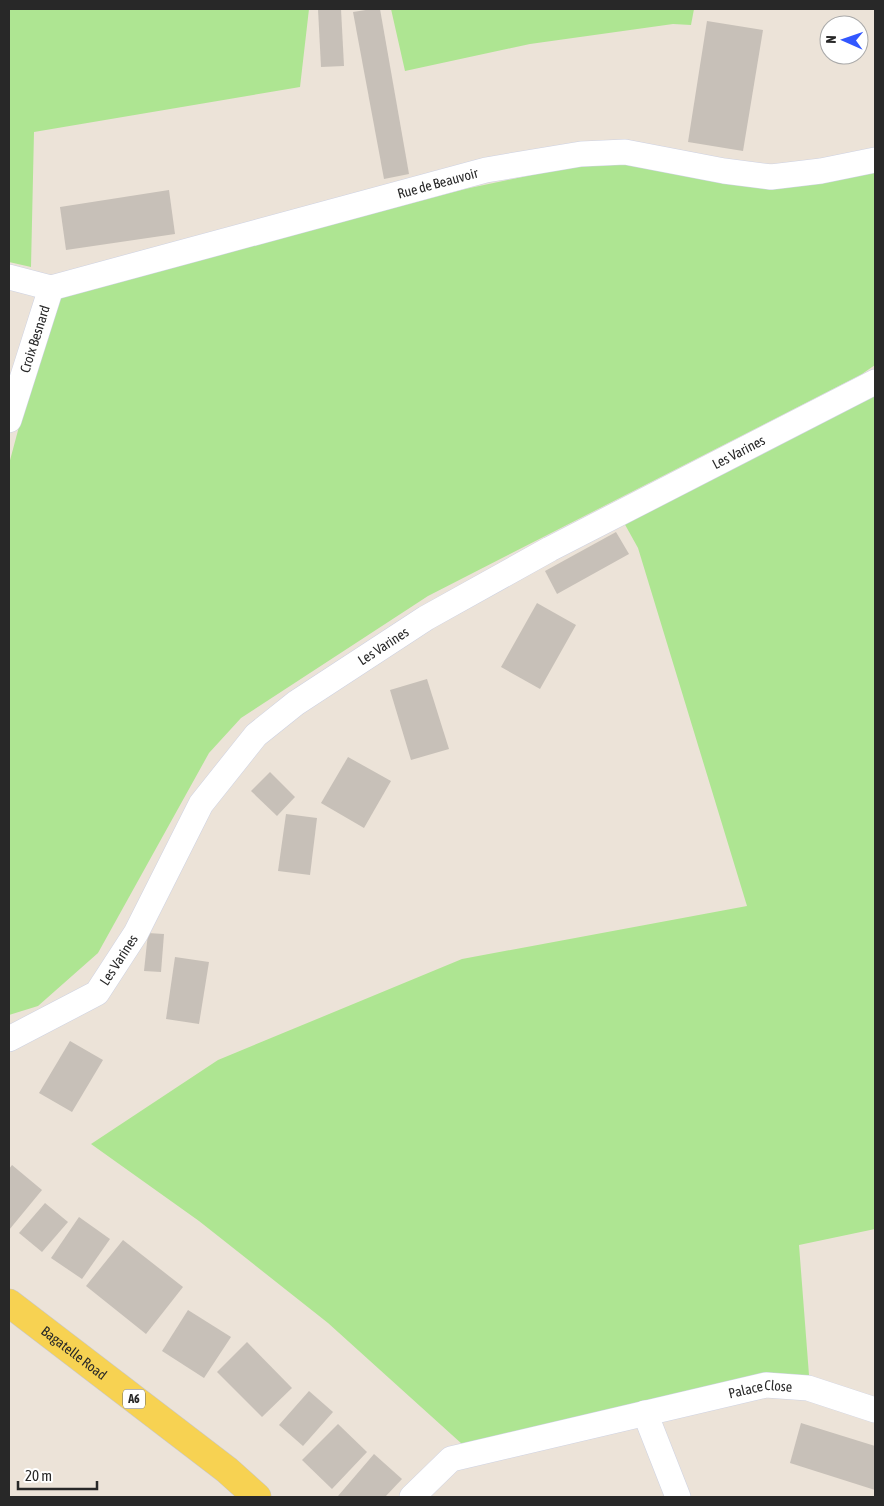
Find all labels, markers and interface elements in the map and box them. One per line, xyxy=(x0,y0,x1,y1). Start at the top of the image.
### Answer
north arrow xyxy=(819,15,869,65)
text: N xyxy=(823,35,839,44)
street label: Rue de Beauvoir xyxy=(396,164,481,202)
street label: Croix Besnard xyxy=(17,303,53,375)
street label: Les Varines xyxy=(710,432,768,472)
street label: Les Varines xyxy=(355,624,412,668)
street label: Les Varines xyxy=(96,931,141,988)
street label: Bagatelle Road xyxy=(38,1323,110,1383)
street label: Palace Close xyxy=(727,1377,793,1402)
road number: A6 xyxy=(123,1390,145,1408)
scale bar xyxy=(18,1458,96,1490)
text: 20 m xyxy=(25,1467,52,1484)

